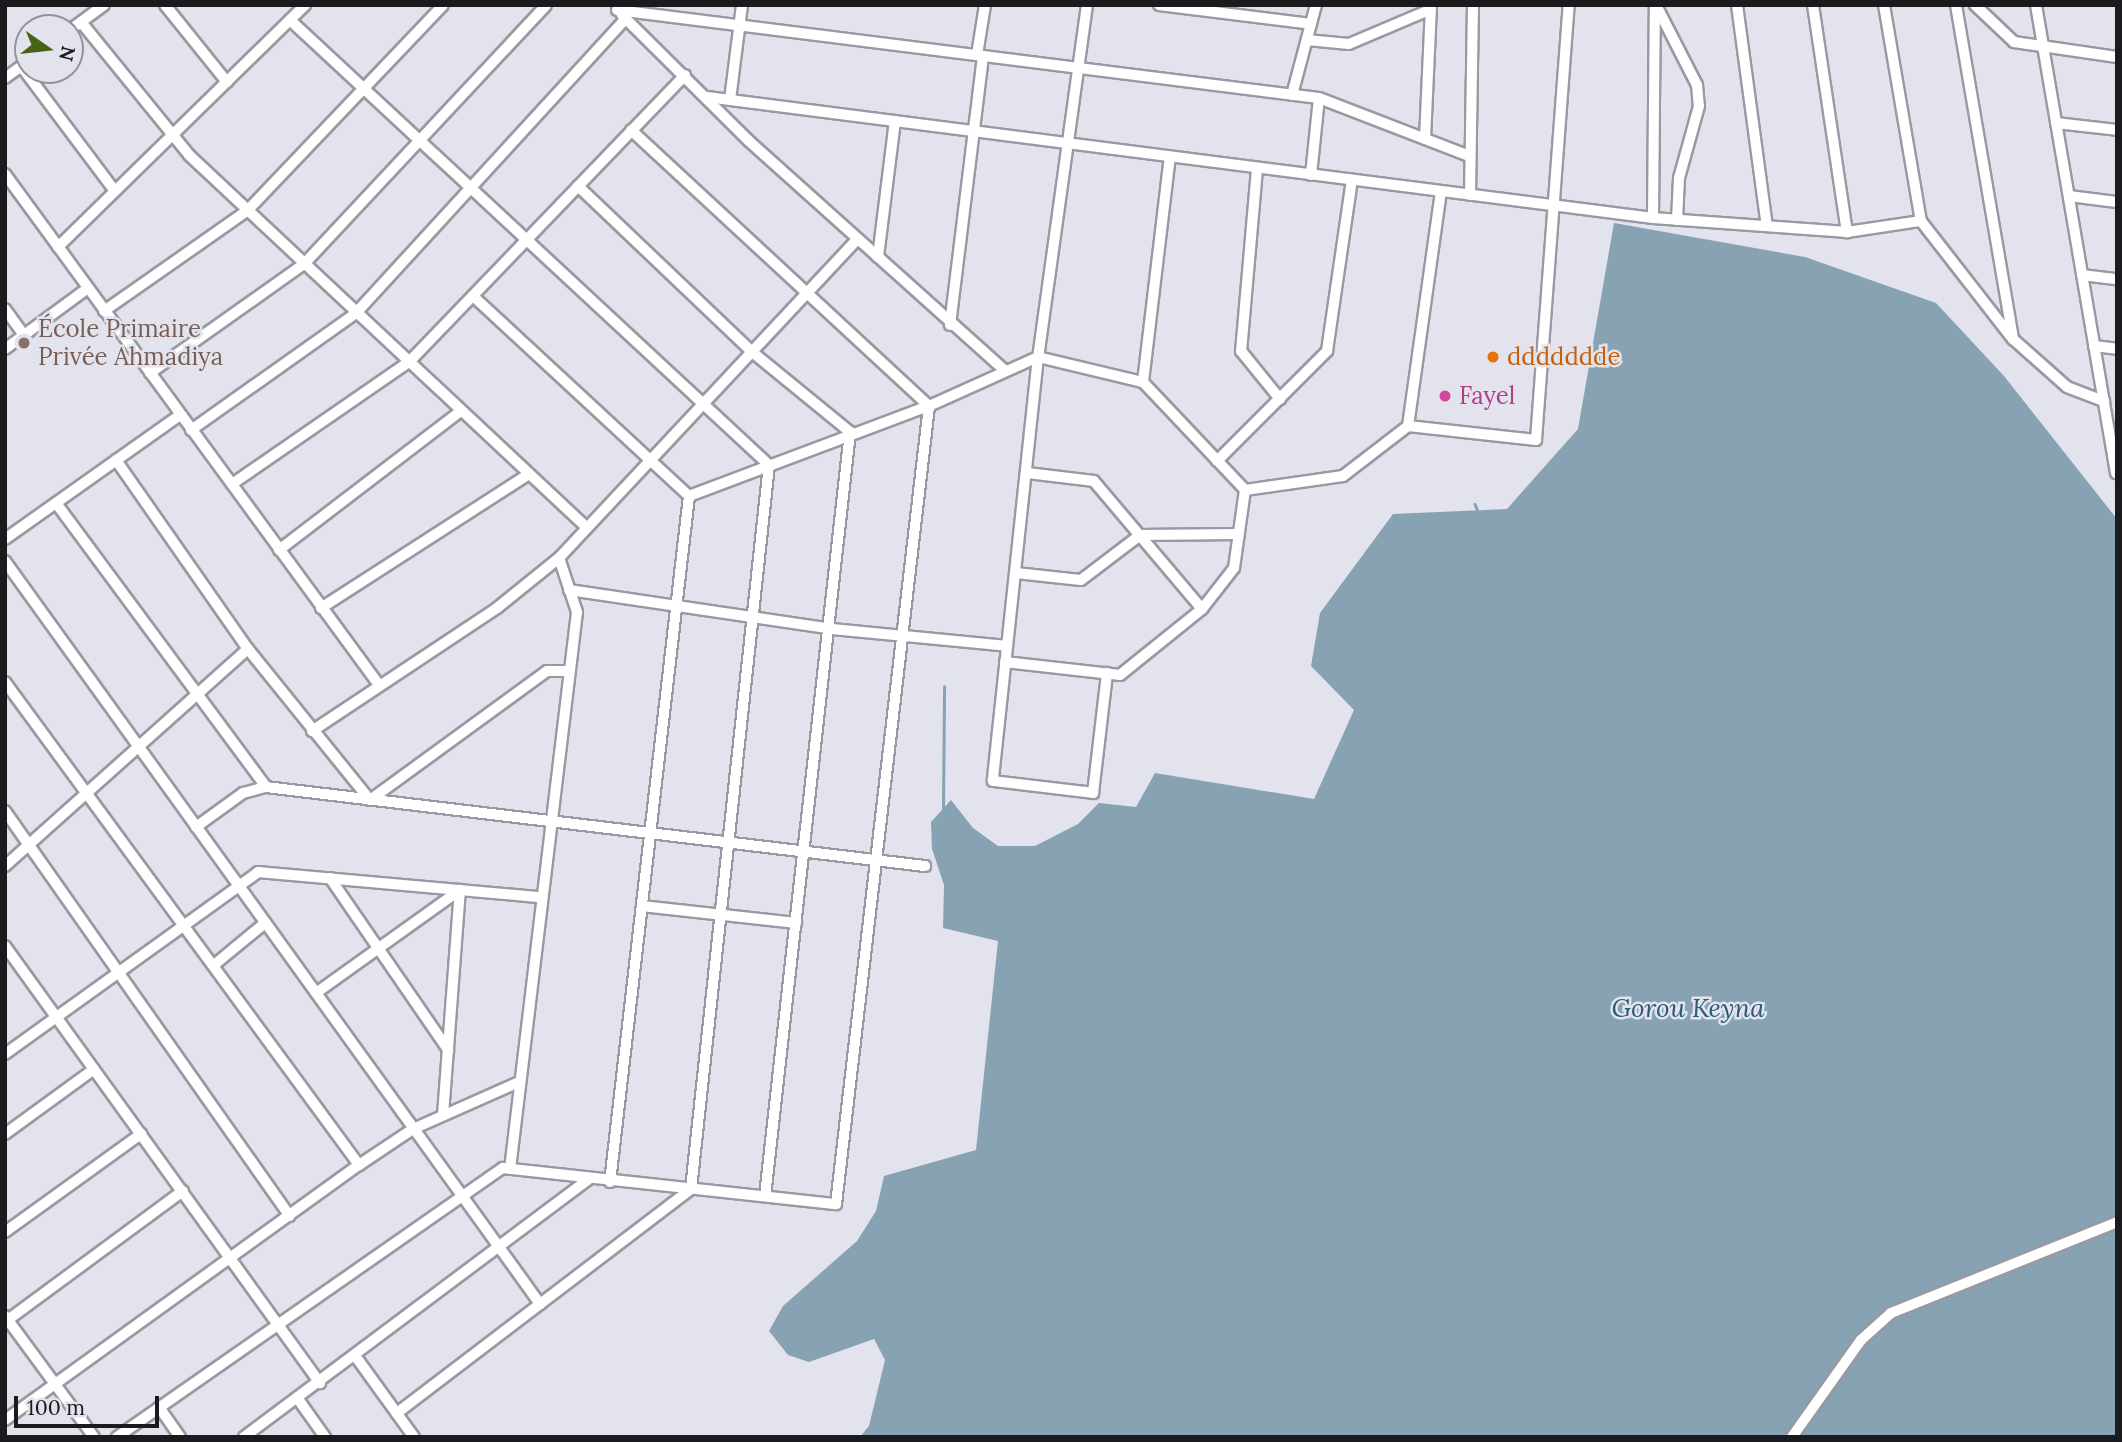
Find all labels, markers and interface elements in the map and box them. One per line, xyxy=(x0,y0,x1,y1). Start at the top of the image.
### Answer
north arrow xyxy=(14,14,84,84)
text: N xyxy=(54,44,81,64)
place label: École Primaire Privée Ahmadiya xyxy=(38,315,223,371)
marker: École Primaire Privée Ahmadiya xyxy=(16,335,32,351)
place label: ddddddde xyxy=(1507,343,1620,371)
marker: ddddddde xyxy=(1485,349,1501,365)
place label: Fayel xyxy=(1459,382,1515,410)
marker: Fayel xyxy=(1437,388,1453,404)
water label: Gorou Keyna xyxy=(1611,992,1765,1024)
scale bar xyxy=(18,1382,163,1426)
text: 100 m xyxy=(27,1394,85,1421)

